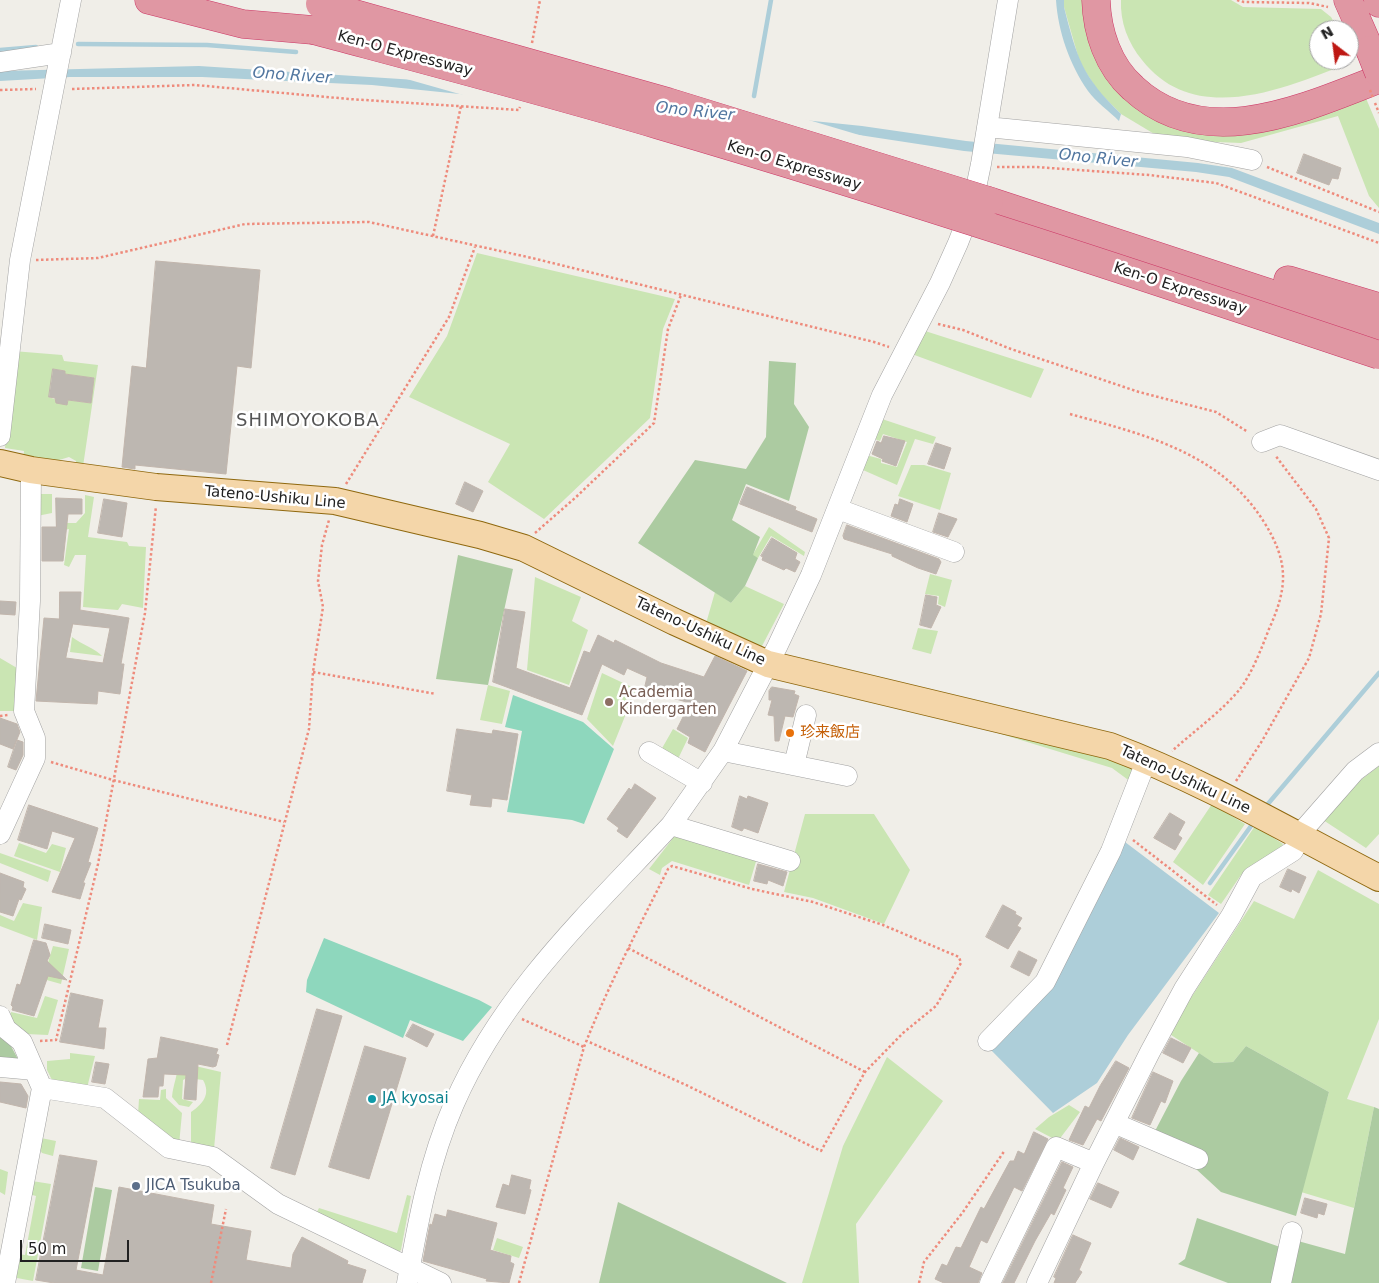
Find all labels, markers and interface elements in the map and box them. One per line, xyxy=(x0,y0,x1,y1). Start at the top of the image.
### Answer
north arrow xyxy=(1309,20,1359,70)
text: N xyxy=(1318,23,1336,43)
street label: Ken-O Expressway xyxy=(335,27,475,81)
water label: Ono River xyxy=(252,64,332,88)
water label: Ono River xyxy=(655,98,735,126)
street label: Ken-O Expressway xyxy=(725,137,863,195)
water label: Ono River xyxy=(1058,145,1138,173)
street label: Ken-O Expressway xyxy=(1111,259,1249,319)
district label: SHIMOYOKOBA xyxy=(235,410,381,432)
street label: Tateno-Ushiku Line xyxy=(204,483,346,513)
street label: Tateno-Ushiku Line xyxy=(632,594,768,670)
place label: Academia Kindergarten xyxy=(619,684,717,719)
marker: Academia Kindergarten xyxy=(603,696,615,708)
place label: 珍来飯店 xyxy=(800,724,860,742)
marker: 珍来飯店 xyxy=(784,727,796,739)
street label: Tateno-Ushiku Line xyxy=(1117,742,1253,818)
place label: JA kyosai xyxy=(382,1090,449,1108)
marker: JA kyosai xyxy=(366,1093,378,1105)
place label: JICA Tsukuba xyxy=(146,1177,241,1195)
marker: JICA Tsukuba xyxy=(130,1180,142,1192)
scale bar xyxy=(22,1230,131,1262)
text: 50 m xyxy=(28,1240,66,1258)

